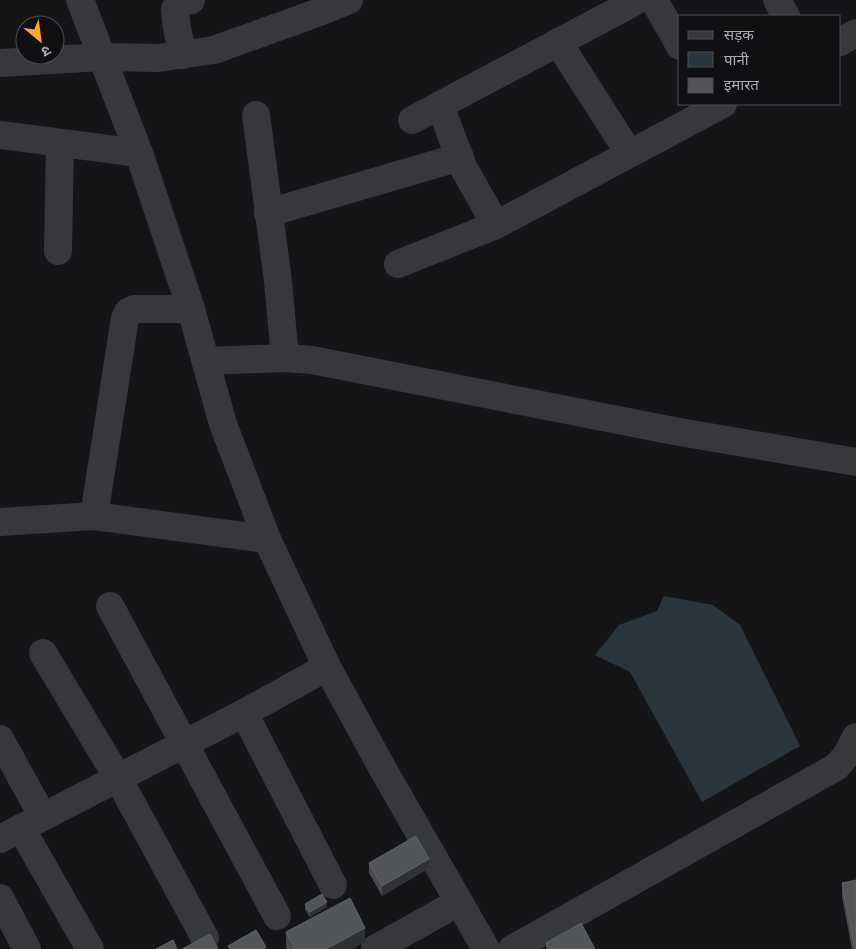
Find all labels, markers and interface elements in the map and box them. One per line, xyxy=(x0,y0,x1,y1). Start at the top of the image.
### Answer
north arrow xyxy=(15,15,65,65)
legend xyxy=(678,15,841,105)
text: सड़क xyxy=(724,25,754,43)
text: उ xyxy=(38,42,54,62)
text: पानी xyxy=(724,50,750,68)
text: इमारत xyxy=(724,75,759,93)

